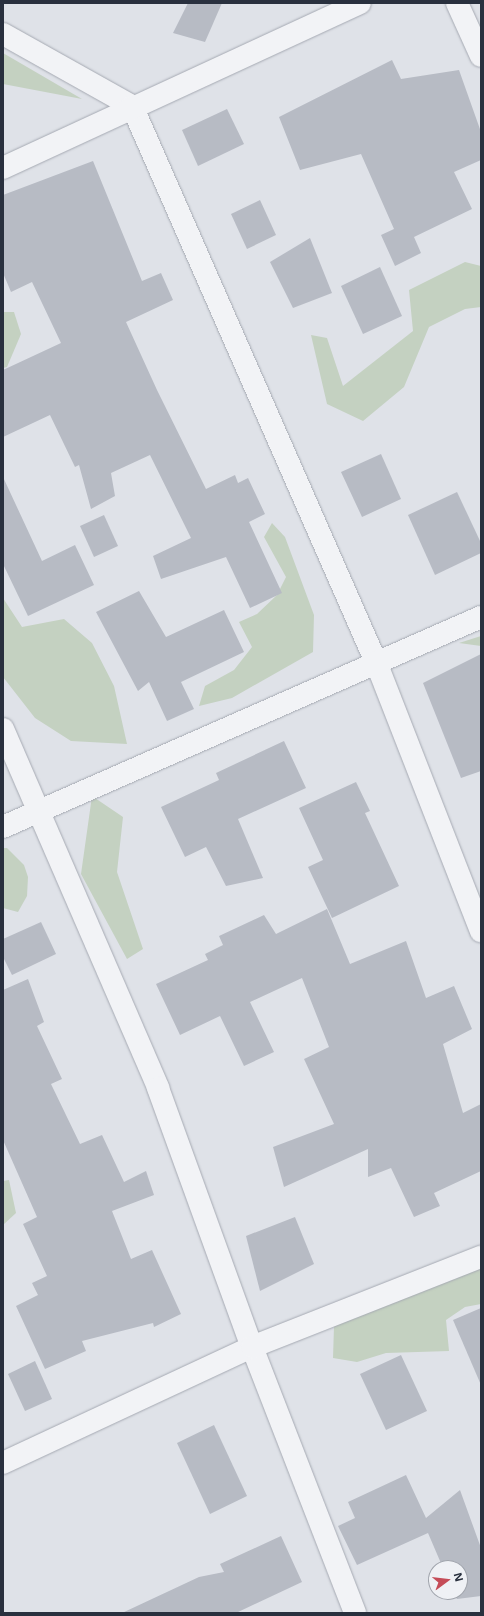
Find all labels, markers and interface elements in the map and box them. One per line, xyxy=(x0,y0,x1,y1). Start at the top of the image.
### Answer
north arrow xyxy=(428,1560,468,1600)
text: N xyxy=(451,1571,468,1583)

